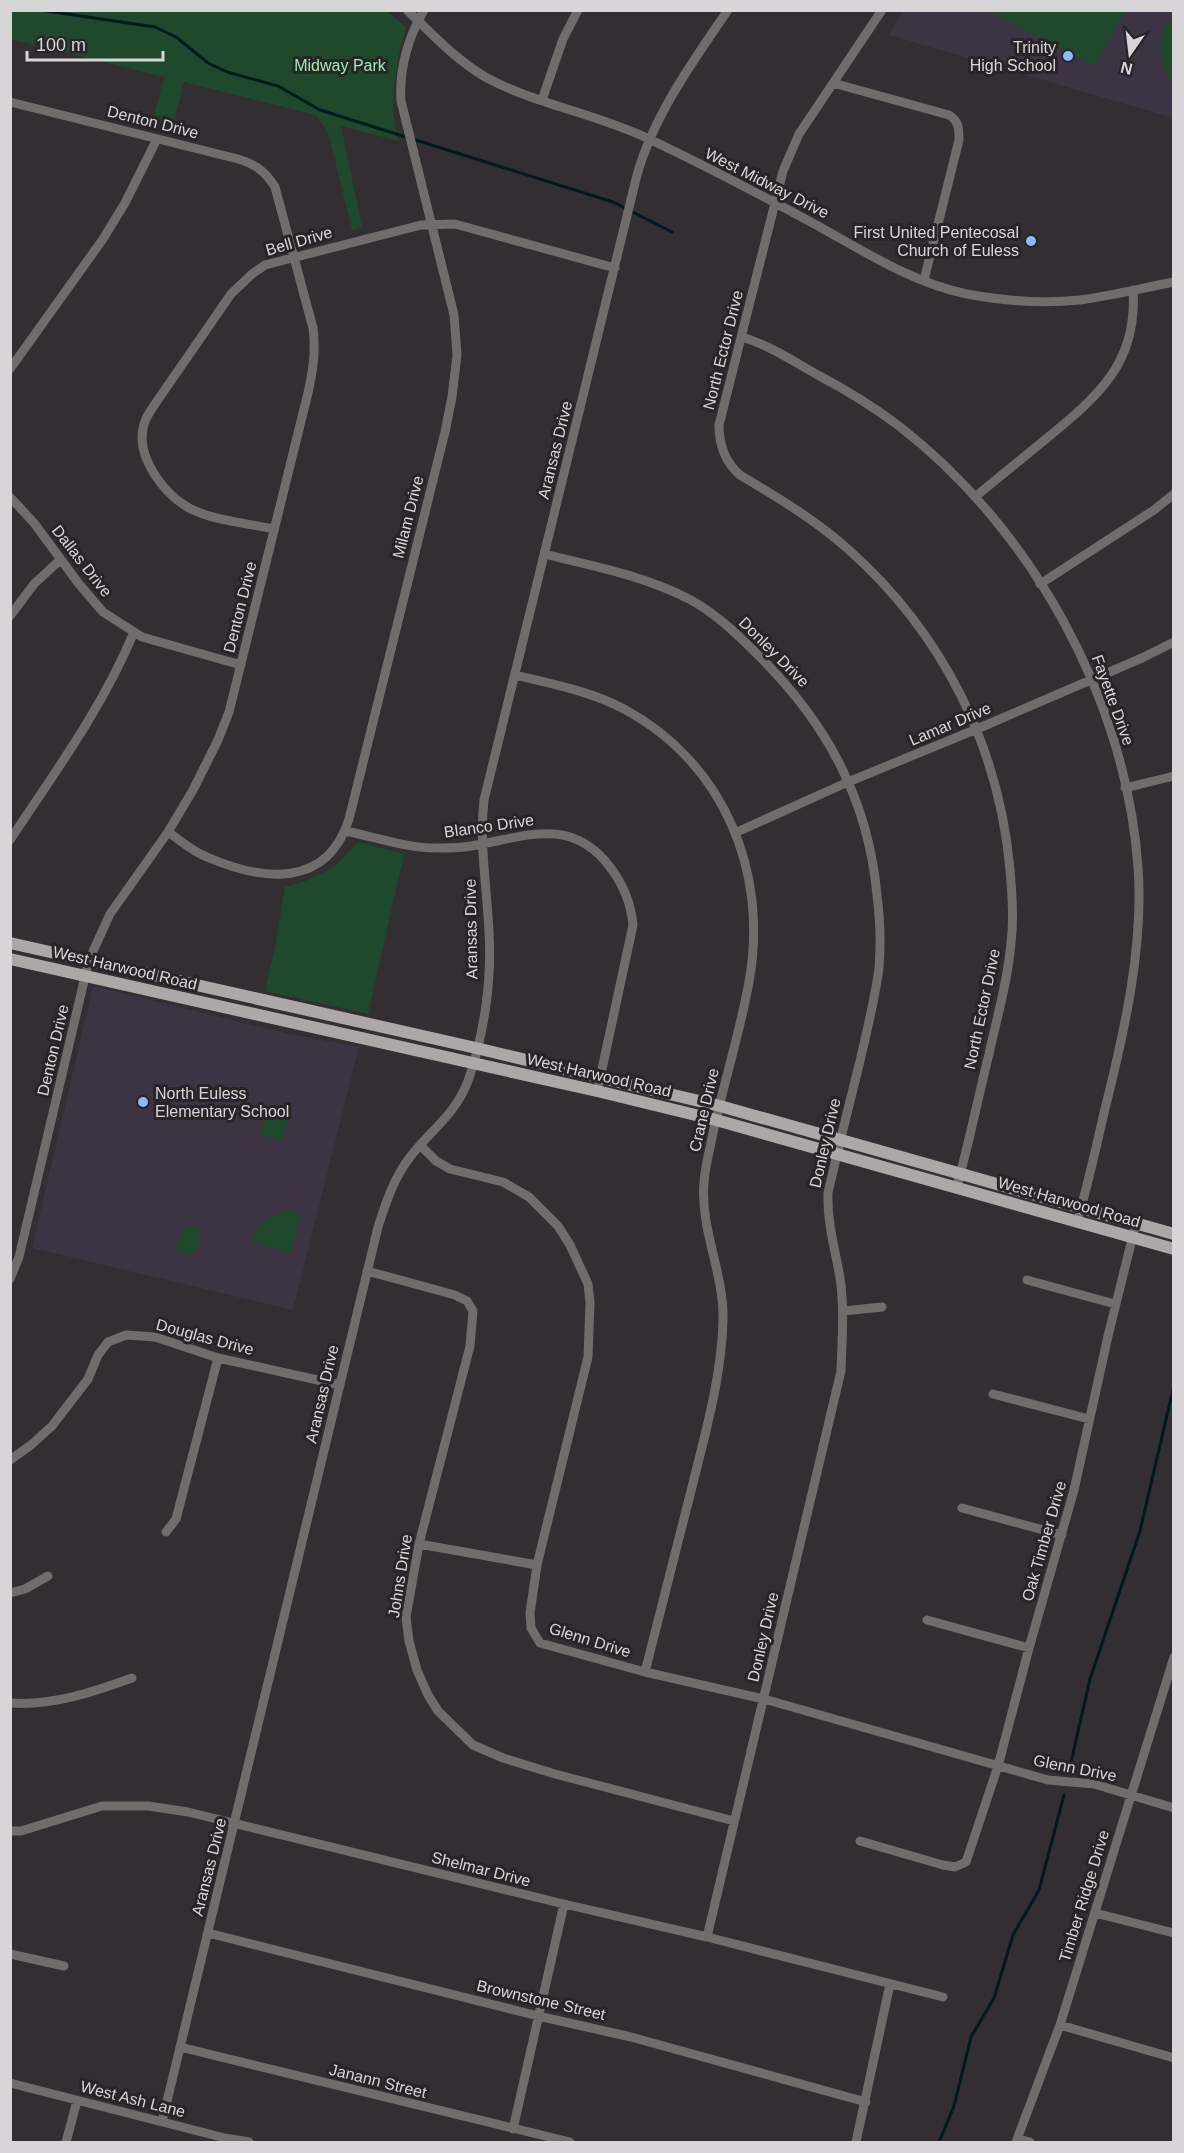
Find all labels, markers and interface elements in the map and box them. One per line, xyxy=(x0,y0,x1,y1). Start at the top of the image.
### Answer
scale bar xyxy=(27,24,164,62)
north arrow xyxy=(1100,24,1160,84)
text: 100 m xyxy=(36,35,86,55)
place label: Trinity High School xyxy=(970,39,1056,74)
marker: Trinity High School xyxy=(1061,49,1075,63)
park label: Midway Park xyxy=(294,57,387,74)
text: N xyxy=(1119,58,1134,78)
street label: Denton Drive xyxy=(106,102,200,142)
street label: West Midway Drive xyxy=(702,144,832,222)
street label: Bell Drive xyxy=(264,223,334,259)
place label: First United Pentecosal Church of Euless xyxy=(854,224,1019,259)
marker: First United Pentecosal Church of Euless xyxy=(1024,234,1038,248)
street label: North Ector Drive xyxy=(700,288,746,412)
street label: Aransas Drive xyxy=(535,399,575,501)
street label: Milam Drive xyxy=(390,474,426,560)
street label: Dallas Drive xyxy=(49,522,115,600)
street label: Denton Drive xyxy=(220,560,260,654)
street label: Donley Drive xyxy=(736,614,812,690)
street label: Fayette Drive xyxy=(1089,652,1137,748)
street label: Lamar Drive xyxy=(907,699,994,749)
street label: Blanco Drive xyxy=(443,811,535,841)
street label: Aransas Drive xyxy=(462,879,480,979)
street label: West Harwood Road xyxy=(51,943,199,993)
street label: North Ector Drive xyxy=(961,947,1003,1071)
street label: Denton Drive xyxy=(34,1002,72,1097)
street label: West Harwood Road xyxy=(525,1050,673,1100)
street label: Crane Drive xyxy=(686,1066,722,1153)
place label: North Euless Elementary School xyxy=(155,1085,289,1120)
marker: North Euless Elementary School xyxy=(136,1095,150,1109)
street label: Donley Drive xyxy=(806,1096,844,1190)
street label: West Harwood Road xyxy=(996,1174,1142,1230)
street label: Douglas Drive xyxy=(154,1316,256,1358)
street label: Aransas Drive xyxy=(302,1343,342,1445)
street label: Oak Timber Drive xyxy=(1019,1479,1069,1603)
street label: Johns Drive xyxy=(385,1533,415,1619)
street label: Donley Drive xyxy=(744,1590,782,1684)
street label: Glenn Drive xyxy=(547,1620,633,1661)
street label: Glenn Drive xyxy=(1032,1752,1118,1784)
street label: Aransas Drive xyxy=(189,1816,229,1918)
street label: Timber Ridge Drive xyxy=(1056,1828,1112,1964)
street label: Shelmar Drive xyxy=(430,1848,532,1890)
street label: Brownstone Street xyxy=(475,1977,608,2023)
street label: Janann Street xyxy=(328,2061,429,2101)
street label: West Ash Lane xyxy=(79,2078,187,2120)

